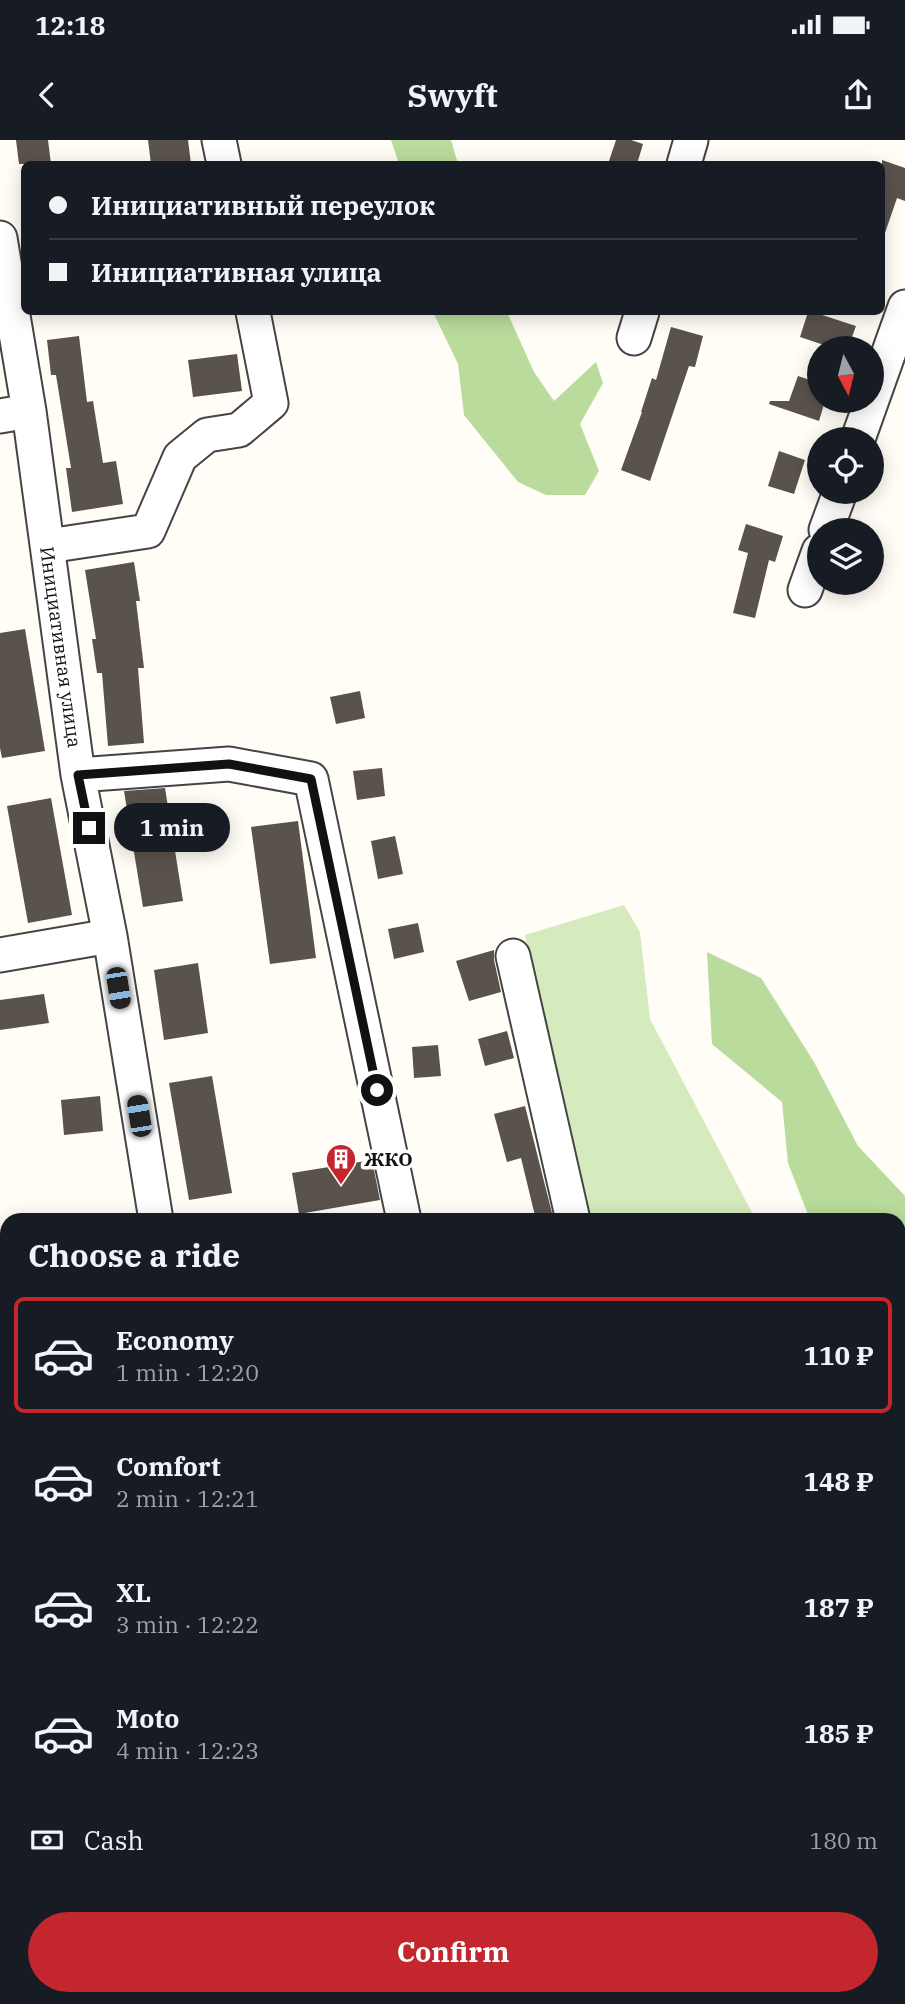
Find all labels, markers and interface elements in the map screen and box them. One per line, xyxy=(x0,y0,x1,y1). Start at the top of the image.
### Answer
text: 12:18 xyxy=(35,8,105,42)
text: Swyft xyxy=(407,74,498,116)
icon: back xyxy=(28,76,66,114)
icon: share xyxy=(839,76,877,114)
text: Инициативный переулок xyxy=(91,188,435,222)
text: Инициативная улица xyxy=(91,255,382,289)
north arrow xyxy=(807,336,884,413)
map controls xyxy=(807,336,884,595)
button: locate xyxy=(807,427,884,504)
button: layers xyxy=(807,518,884,595)
street label: Инициативная улица xyxy=(35,545,87,749)
callout: 1 min xyxy=(114,804,229,852)
route end xyxy=(73,812,105,844)
text: 1 min xyxy=(140,812,204,842)
car xyxy=(105,966,132,1010)
route start xyxy=(361,1074,393,1106)
car xyxy=(126,1094,153,1138)
building icon: ЖКО xyxy=(324,1142,358,1186)
place label: ЖКО xyxy=(364,1147,413,1171)
text: Choose a ride xyxy=(28,1234,240,1276)
text: Economy xyxy=(116,1323,234,1357)
icon: car xyxy=(32,1324,95,1387)
text: 110 ₽ xyxy=(803,1338,874,1372)
text: 1 min · 12:20 xyxy=(116,1357,259,1387)
text: Comfort xyxy=(116,1449,221,1483)
icon: car xyxy=(32,1450,95,1513)
text: 148 ₽ xyxy=(803,1464,874,1498)
text: 2 min · 12:21 xyxy=(116,1483,259,1513)
text: XL xyxy=(116,1575,151,1609)
icon: car xyxy=(32,1576,95,1639)
text: 187 ₽ xyxy=(803,1590,874,1624)
text: 3 min · 12:22 xyxy=(116,1609,259,1639)
text: Moto xyxy=(116,1701,179,1735)
icon: car xyxy=(32,1702,95,1765)
text: 185 ₽ xyxy=(803,1716,874,1750)
text: 4 min · 12:23 xyxy=(116,1735,259,1765)
icon: cash xyxy=(28,1821,66,1859)
text: Cash xyxy=(84,1823,144,1857)
text: 180 m xyxy=(809,1825,878,1855)
button: Confirm xyxy=(28,1912,878,1992)

